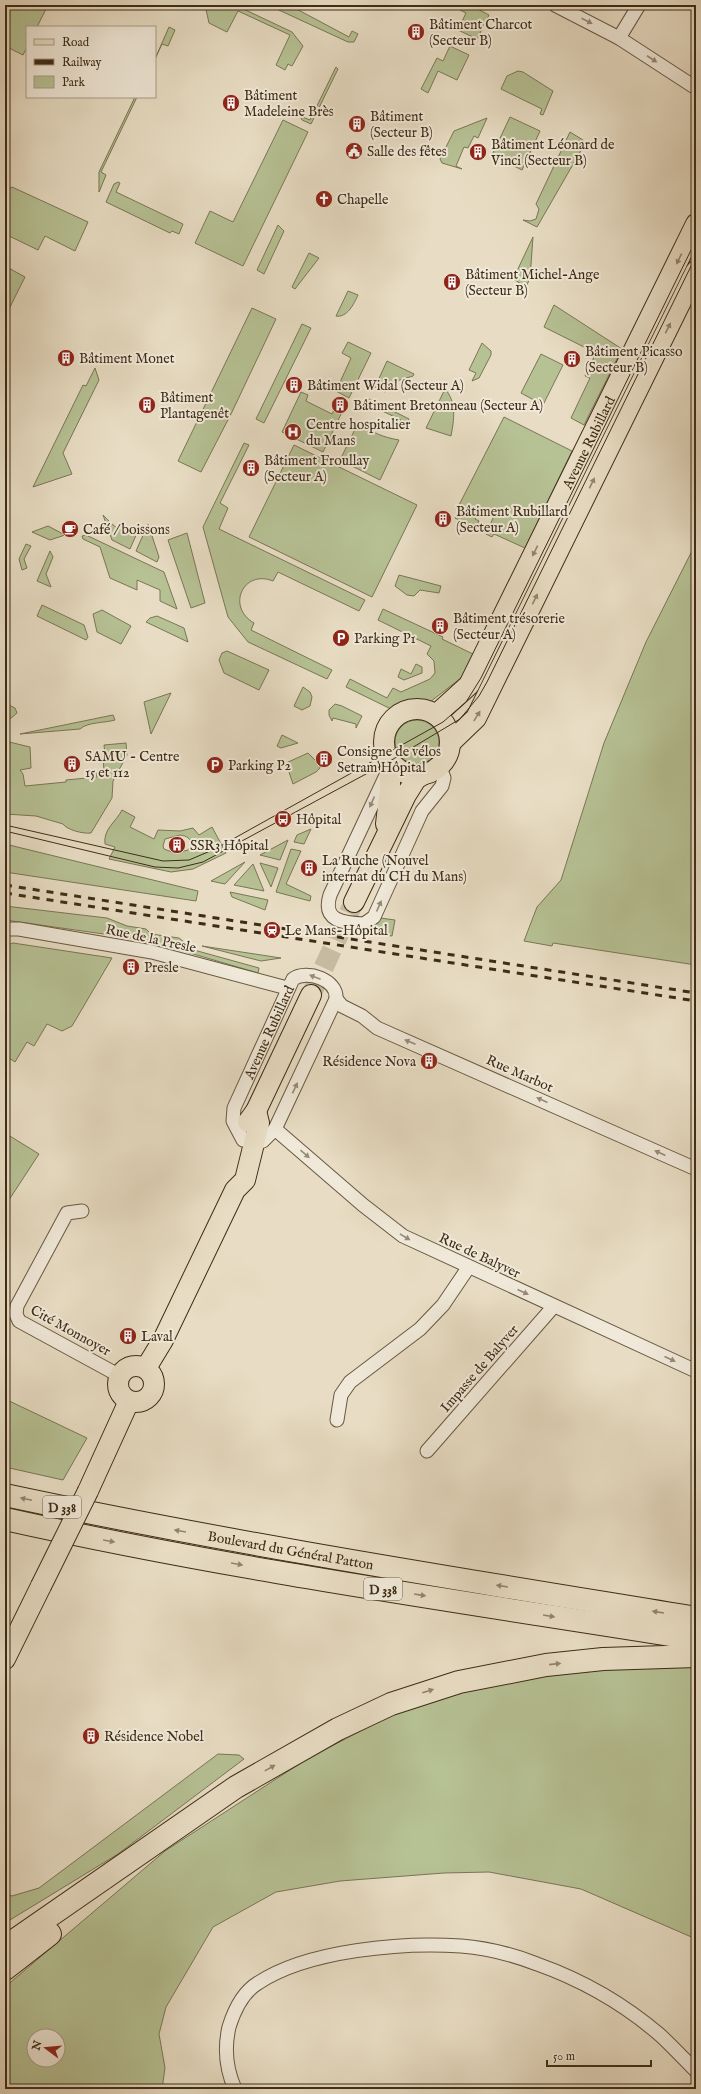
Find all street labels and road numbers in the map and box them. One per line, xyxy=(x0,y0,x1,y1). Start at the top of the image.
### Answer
street label: Avenue Rubillard xyxy=(558,393,620,493)
street label: Rue de la Presle xyxy=(104,921,198,957)
street label: Avenue Rubillard xyxy=(240,982,299,1083)
street label: Rue Marbot xyxy=(483,1051,556,1097)
street label: Rue de Balyver xyxy=(436,1229,523,1283)
street label: Cité Monnoyer xyxy=(27,1301,114,1360)
street label: Impasse de Balyver xyxy=(437,1321,523,1416)
road number: D 338 xyxy=(43,1496,81,1518)
street label: Boulevard du Général Patton xyxy=(206,1527,375,1575)
road number: D 338 xyxy=(364,1578,402,1600)

